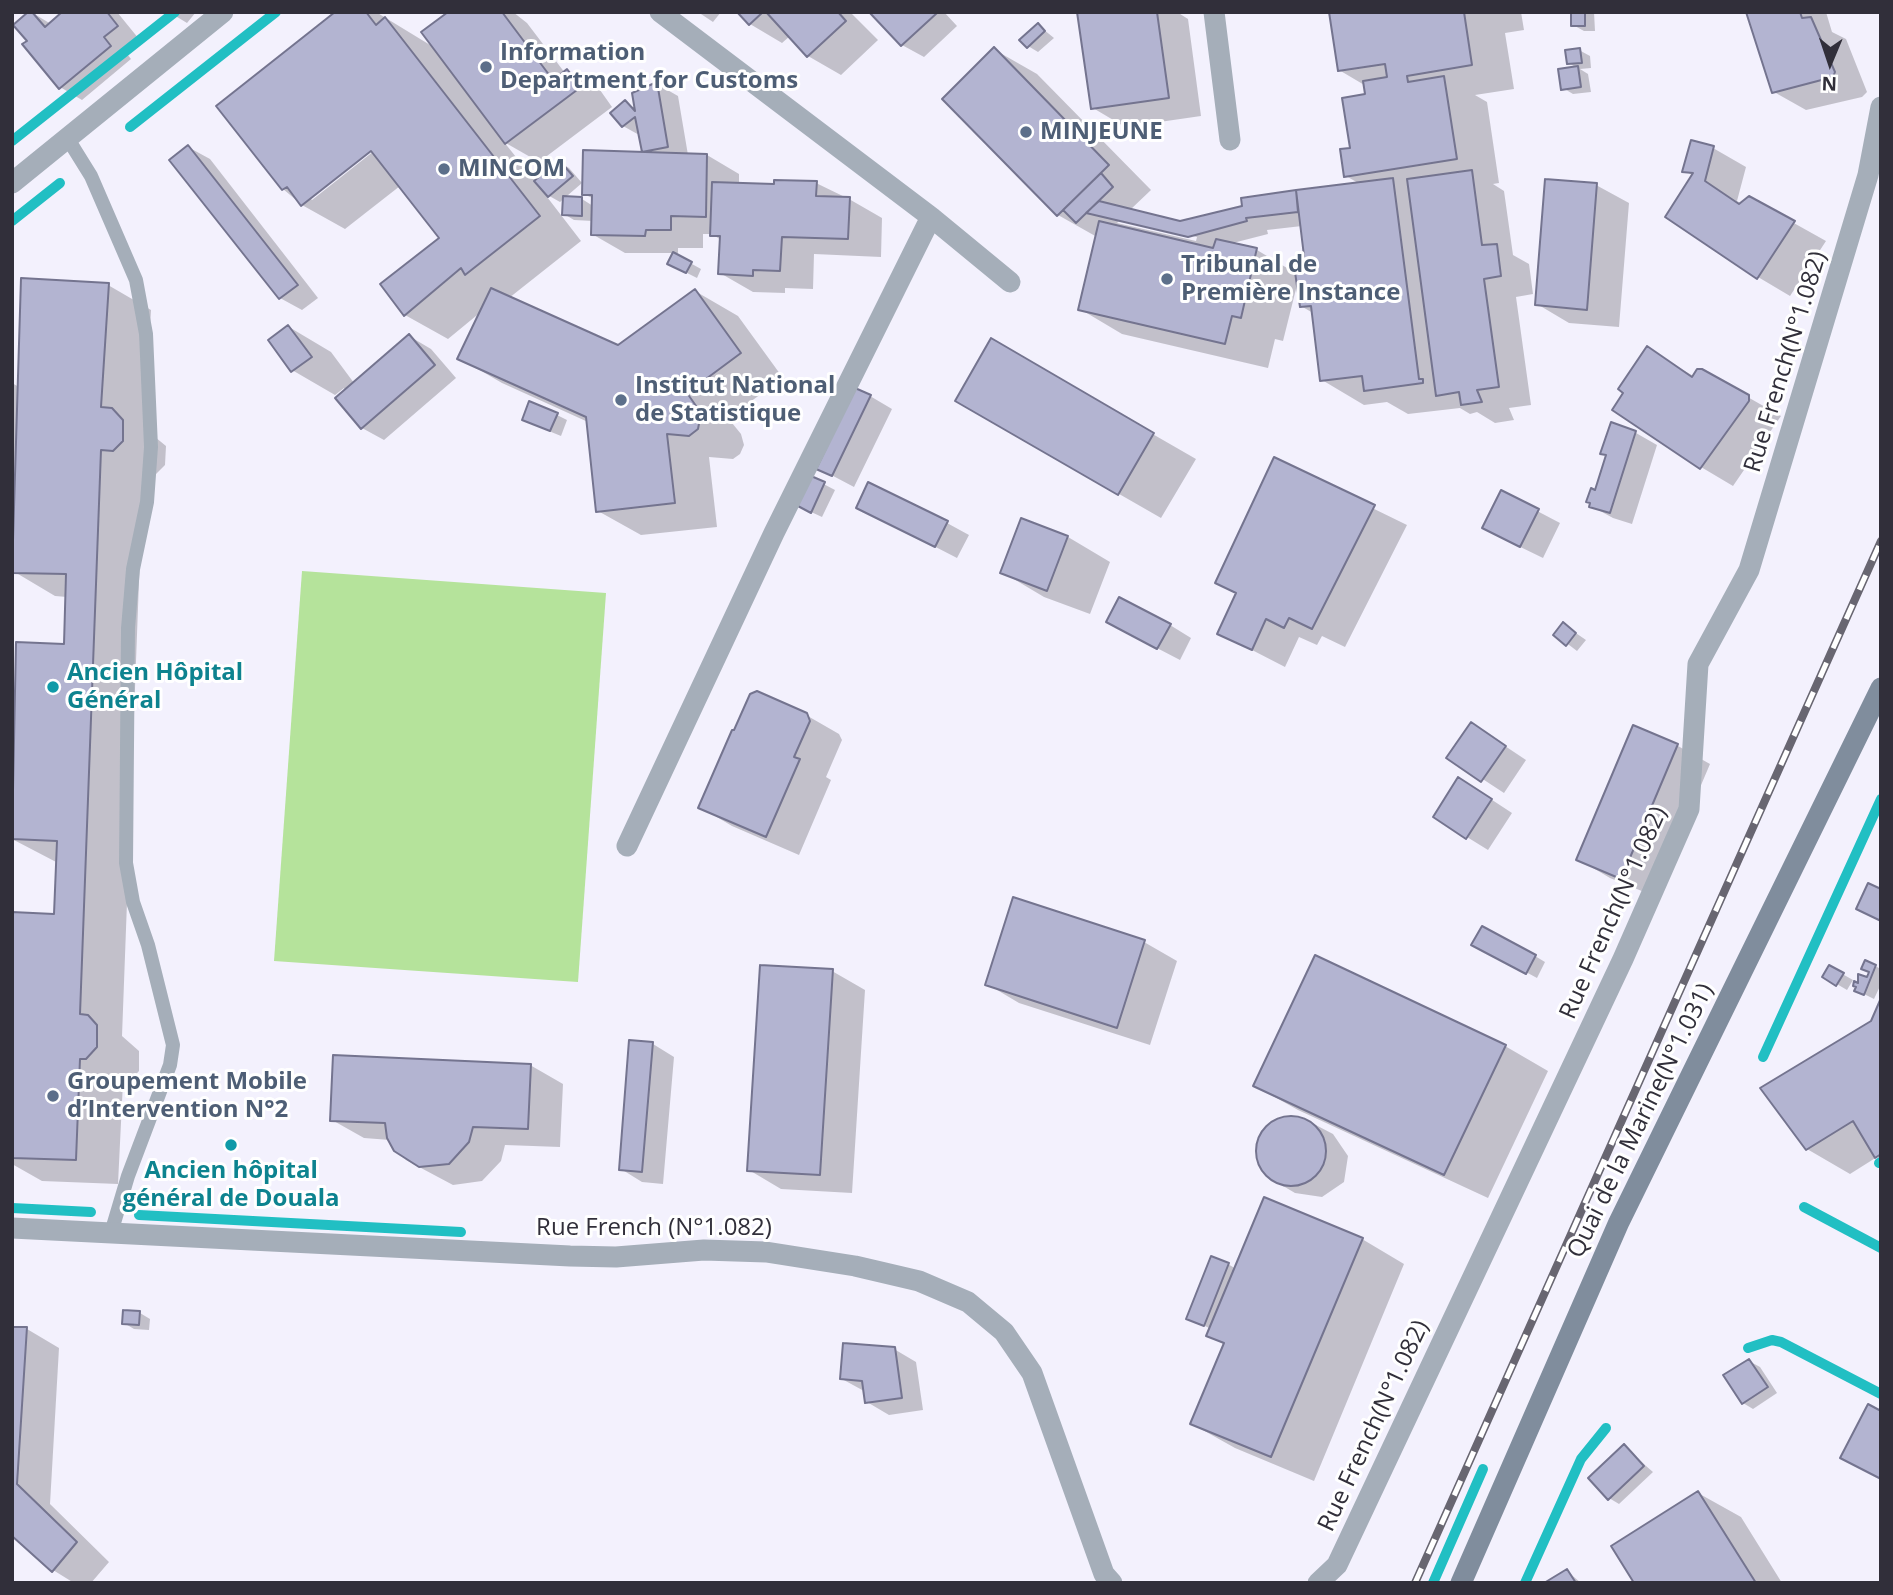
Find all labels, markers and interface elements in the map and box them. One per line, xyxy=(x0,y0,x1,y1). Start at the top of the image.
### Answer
north arrow xyxy=(1795,28,1865,98)
place label: Information Department for Customs xyxy=(500,39,798,95)
marker: Information Department for Customs xyxy=(478,59,494,75)
text: N xyxy=(1821,71,1837,97)
place label: MINJEUNE xyxy=(1040,118,1163,146)
marker: MINJEUNE xyxy=(1018,124,1034,140)
place label: MINCOM xyxy=(458,155,565,183)
marker: MINCOM xyxy=(436,161,452,177)
street label: Rue French(N°1.082) xyxy=(1739,248,1833,476)
place label: Tribunal de Première Instance xyxy=(1181,251,1400,307)
marker: Tribunal de Première Instance xyxy=(1159,271,1175,287)
place label: Institut National de Statistique xyxy=(635,372,835,428)
marker: Institut National de Statistique xyxy=(613,392,629,408)
place label: Ancien Hôpital Général xyxy=(67,659,243,715)
marker: Ancien Hôpital Général xyxy=(45,679,61,695)
street label: Rue French(N°1.082) xyxy=(1554,802,1674,1024)
street label: Quai de la Marine(N°1.031) xyxy=(1562,979,1720,1263)
place label: Groupement Mobile d’Intervention N°2 xyxy=(67,1068,307,1124)
marker: Groupement Mobile d’Intervention N°2 xyxy=(45,1088,61,1104)
marker: Ancien hôpital général de Douala xyxy=(223,1137,239,1153)
place label: Ancien hôpital général de Douala xyxy=(123,1157,339,1213)
street label: Rue French (N°1.082) xyxy=(536,1214,772,1242)
street label: Rue French(N°1.082) xyxy=(1312,1316,1436,1536)

